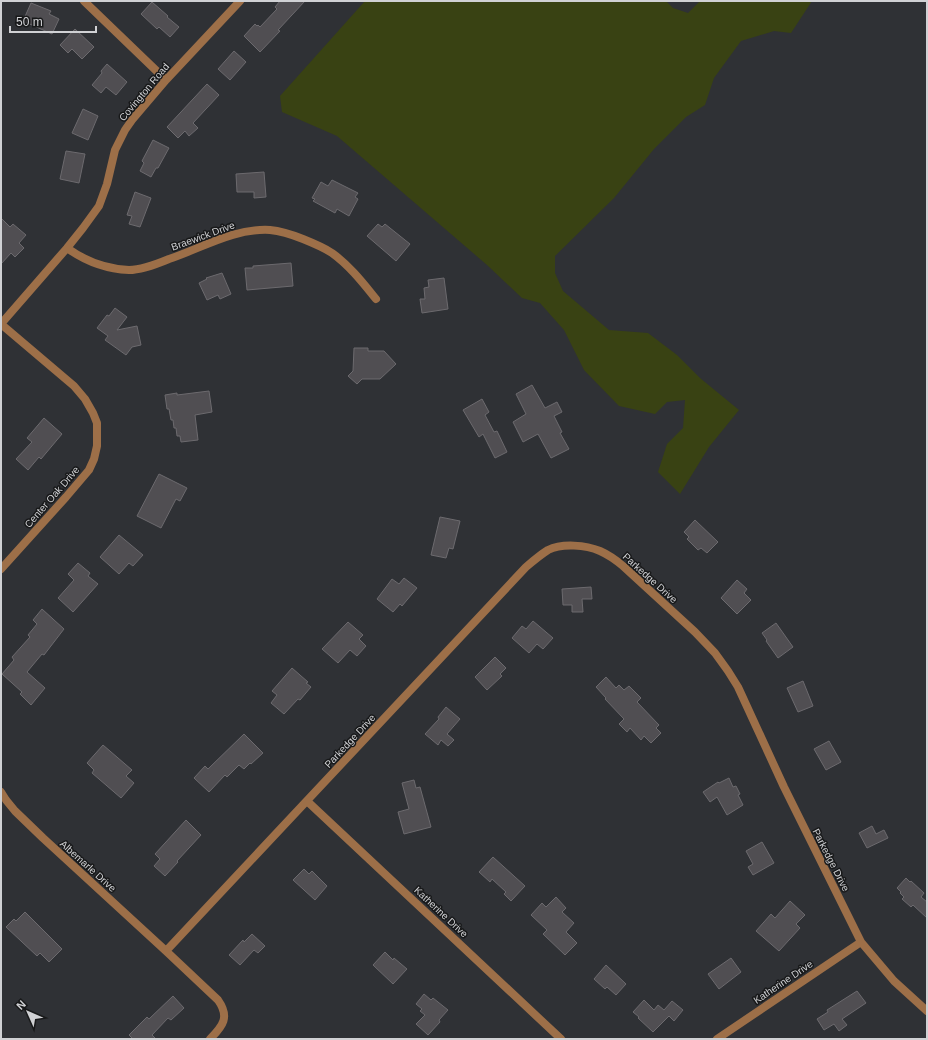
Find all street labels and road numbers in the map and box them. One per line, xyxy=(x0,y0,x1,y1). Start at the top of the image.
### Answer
street label: Covington Road xyxy=(117,61,171,123)
street label: Braewick Drive xyxy=(170,219,237,253)
street label: Center Oak Drive xyxy=(23,464,82,530)
street label: Parkedge Drive xyxy=(621,551,680,605)
street label: Parkedge Drive xyxy=(322,712,378,770)
street label: Parkedge Drive xyxy=(810,827,852,894)
street label: Albemarle Drive xyxy=(58,838,118,894)
street label: Katherine Drive xyxy=(412,884,470,940)
street label: Katherine Drive xyxy=(751,958,815,1006)

